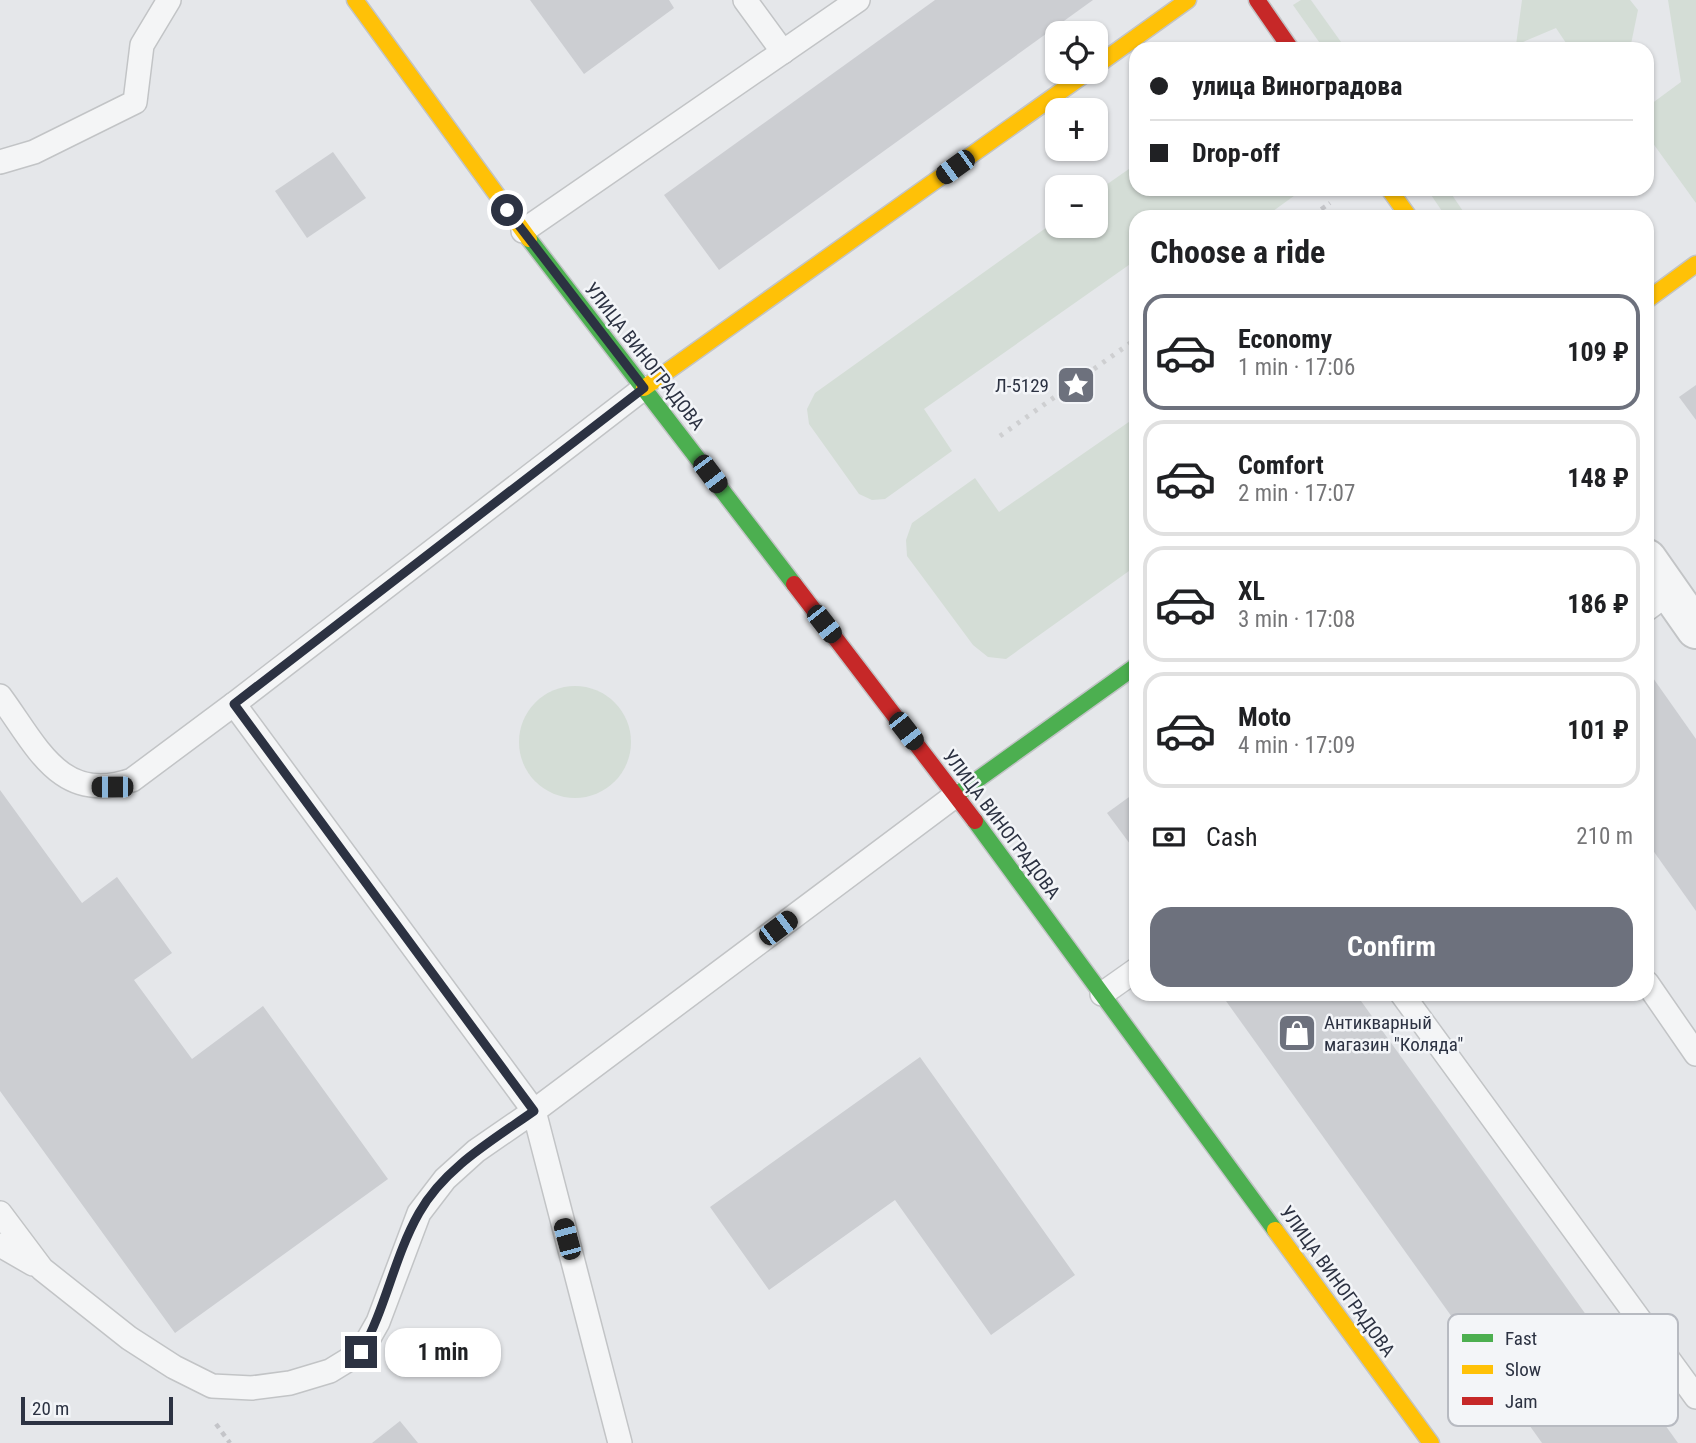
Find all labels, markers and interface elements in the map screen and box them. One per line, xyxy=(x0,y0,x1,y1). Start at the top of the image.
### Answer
map controls xyxy=(1045,21,1108,238)
button: locate xyxy=(1045,21,1108,84)
text: улица Виноградова xyxy=(1192,71,1402,101)
button: + xyxy=(1045,98,1108,161)
text: Drop-off xyxy=(1192,138,1280,168)
car xyxy=(932,146,979,188)
button: − xyxy=(1045,175,1108,238)
route start xyxy=(491,194,523,226)
text: Choose a ride xyxy=(1150,233,1325,271)
street label: УЛИЦА ВИНОГРАДОВА xyxy=(580,278,709,435)
icon: car xyxy=(1154,321,1217,384)
text: Economy xyxy=(1238,324,1332,354)
text: 109 ₽ xyxy=(1567,337,1629,367)
text: 1 min · 17:06 xyxy=(1238,354,1355,381)
place icon: Л-5129 xyxy=(1055,364,1097,406)
place label: Л-5129 xyxy=(995,374,1049,397)
icon: car xyxy=(1154,447,1217,510)
text: Comfort xyxy=(1238,450,1324,480)
car xyxy=(689,451,732,497)
text: 148 ₽ xyxy=(1567,463,1629,493)
text: 2 min · 17:07 xyxy=(1238,480,1355,507)
icon: car xyxy=(1154,573,1217,636)
text: XL xyxy=(1238,576,1265,606)
text: 186 ₽ xyxy=(1567,589,1629,619)
car xyxy=(803,601,846,647)
text: 3 min · 17:08 xyxy=(1238,606,1355,633)
icon: car xyxy=(1154,699,1217,762)
text: Moto xyxy=(1238,702,1291,732)
car xyxy=(885,708,928,754)
text: 101 ₽ xyxy=(1567,715,1629,745)
text: 4 min · 17:09 xyxy=(1238,732,1355,759)
street label: УЛИЦА ВИНОГРАДОВА xyxy=(938,745,1065,904)
car xyxy=(92,777,134,798)
icon: cash xyxy=(1150,818,1188,856)
text: Cash xyxy=(1206,822,1258,852)
text: 210 m xyxy=(1576,823,1633,850)
car xyxy=(755,907,802,949)
button: Confirm xyxy=(1150,907,1633,987)
place label: Антикварный магазин "Коляда" xyxy=(1324,1011,1463,1056)
shop icon: Антикварный магазин "Коляда" xyxy=(1276,1012,1318,1054)
street label: УЛИЦА ВИНОГРАДОВА xyxy=(1275,1201,1400,1361)
car xyxy=(552,1216,583,1262)
legend xyxy=(1448,1314,1678,1426)
text: Fast xyxy=(1505,1327,1537,1350)
callout: 1 min xyxy=(386,1328,501,1376)
route end xyxy=(345,1336,377,1368)
text: 1 min xyxy=(417,1339,469,1366)
text: Slow xyxy=(1505,1358,1541,1381)
text: Jam xyxy=(1505,1390,1538,1413)
scale bar xyxy=(21,1394,173,1426)
text: 20 m xyxy=(32,1397,69,1420)

